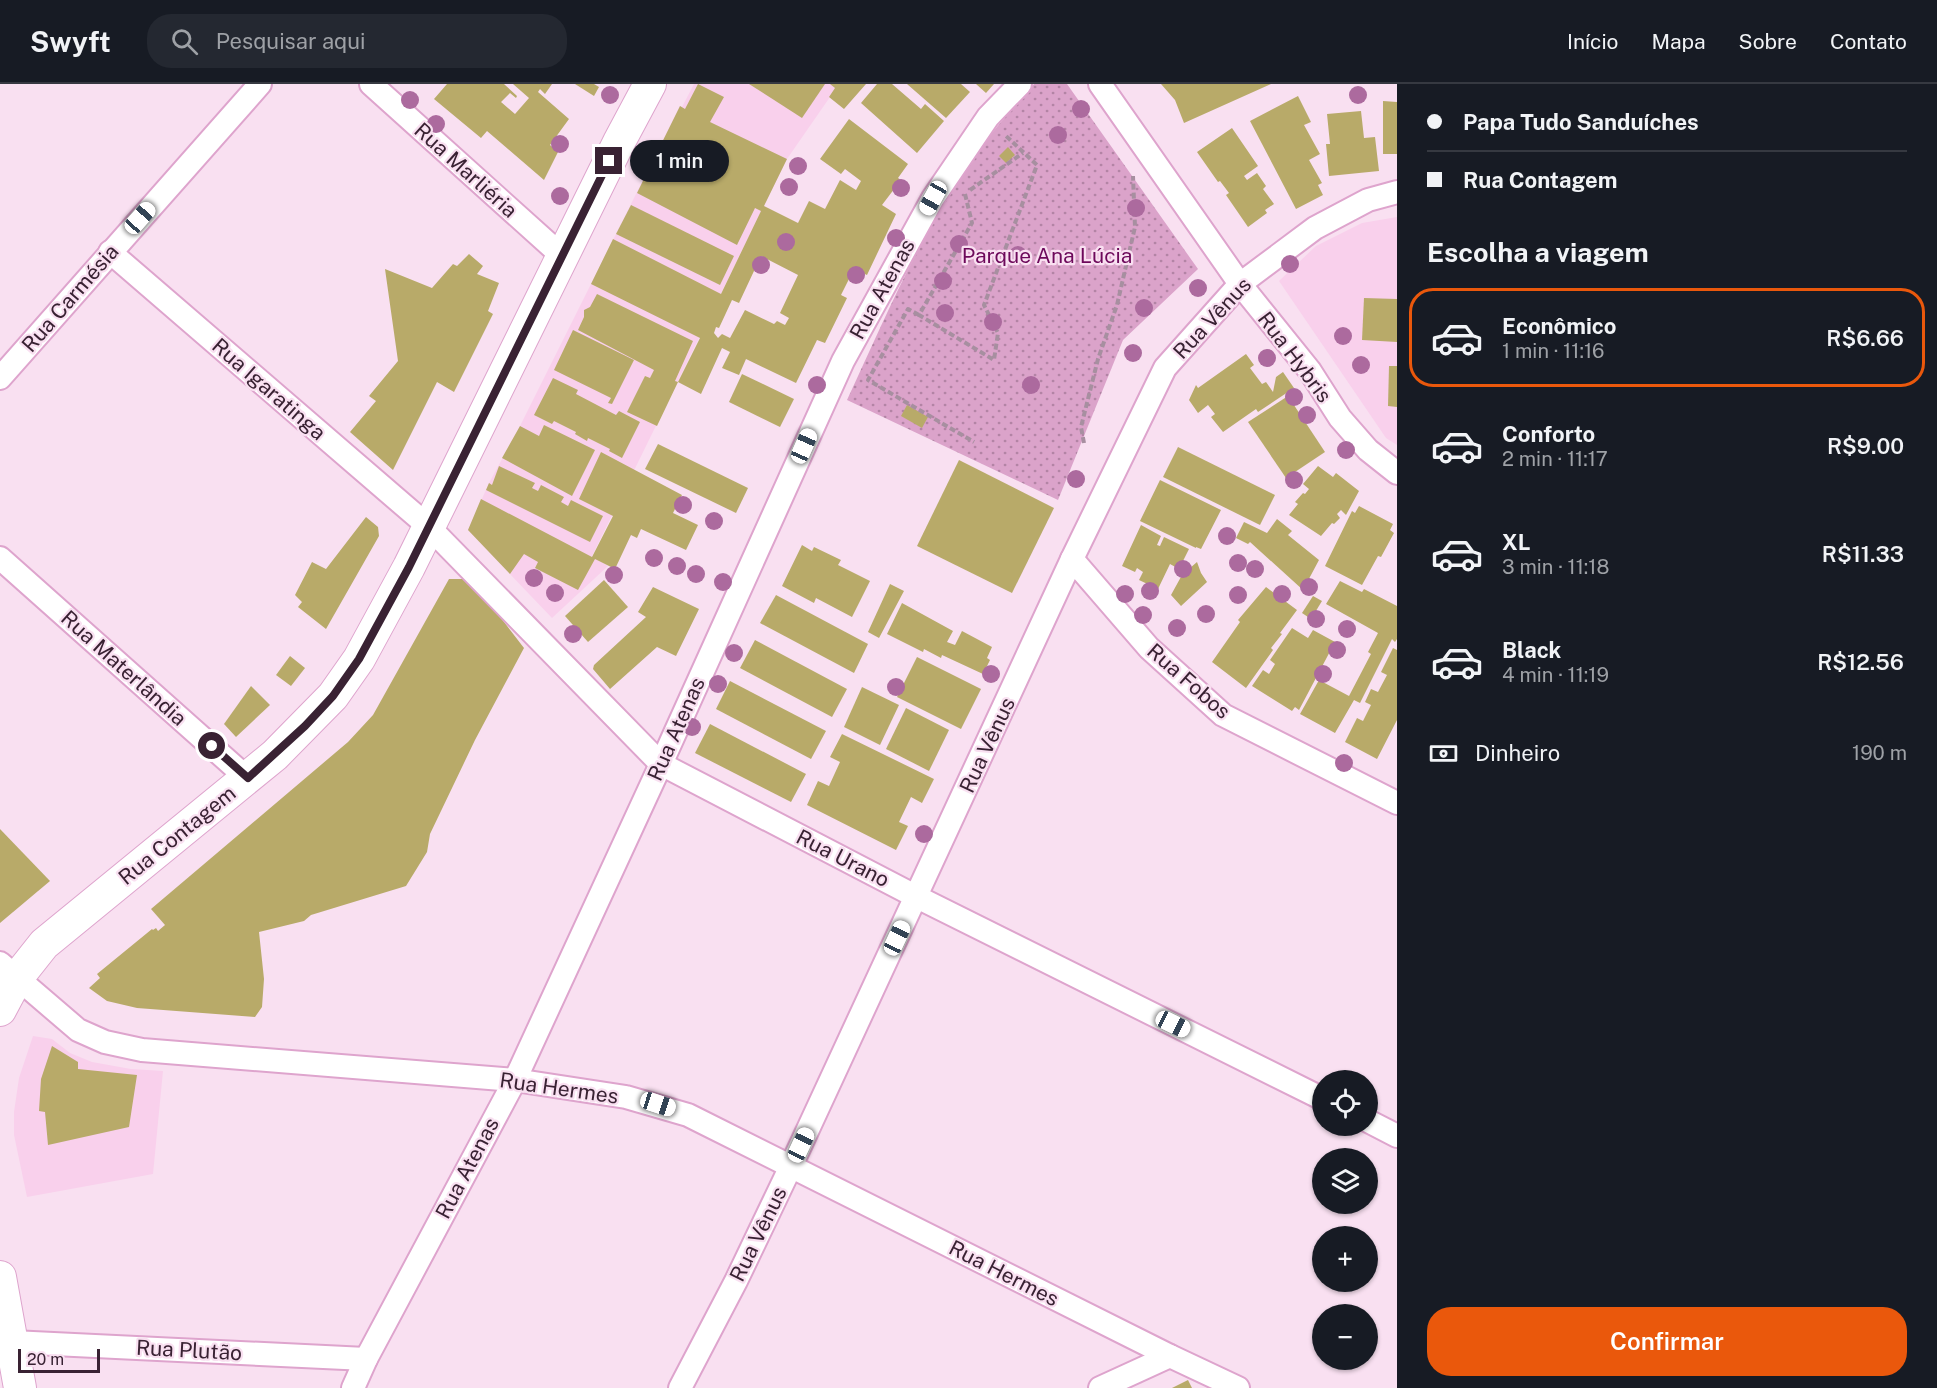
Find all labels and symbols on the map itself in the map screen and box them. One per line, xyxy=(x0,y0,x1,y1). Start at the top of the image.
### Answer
street label: Rua Marliéria xyxy=(409,117,523,223)
callout: 1 min xyxy=(630,140,729,182)
route end xyxy=(595,147,622,174)
car xyxy=(916,178,950,218)
car xyxy=(121,199,159,237)
street label: Rua Atenas xyxy=(844,235,920,343)
street label: Rua Carmésia xyxy=(16,239,124,357)
park label: Parque Ana Lúcia xyxy=(962,243,1132,268)
street label: Rua Vênus xyxy=(1168,272,1256,364)
street label: Rua Hybris xyxy=(1253,307,1337,407)
street label: Rua Igaratinga xyxy=(207,333,331,445)
car xyxy=(788,426,820,466)
street label: Rua Materlândia xyxy=(56,605,192,731)
street label: Rua Fobos xyxy=(1142,638,1236,724)
street label: Rua Atenas xyxy=(642,673,710,785)
street label: Rua Vênus xyxy=(954,693,1020,797)
route start xyxy=(198,732,225,759)
street label: Rua Contagem xyxy=(113,780,241,890)
street label: Rua Urano xyxy=(792,824,894,892)
car xyxy=(881,918,913,958)
car xyxy=(1153,1008,1193,1040)
street label: Rua Hermes xyxy=(498,1067,620,1109)
car xyxy=(638,1090,678,1118)
street label: Rua Atenas xyxy=(430,1113,504,1223)
car xyxy=(785,1125,817,1165)
street label: Rua Vênus xyxy=(724,1182,792,1286)
street label: Rua Hermes xyxy=(945,1235,1063,1311)
street label: Rua Plutão xyxy=(135,1335,243,1365)
scale bar xyxy=(18,1346,100,1374)

